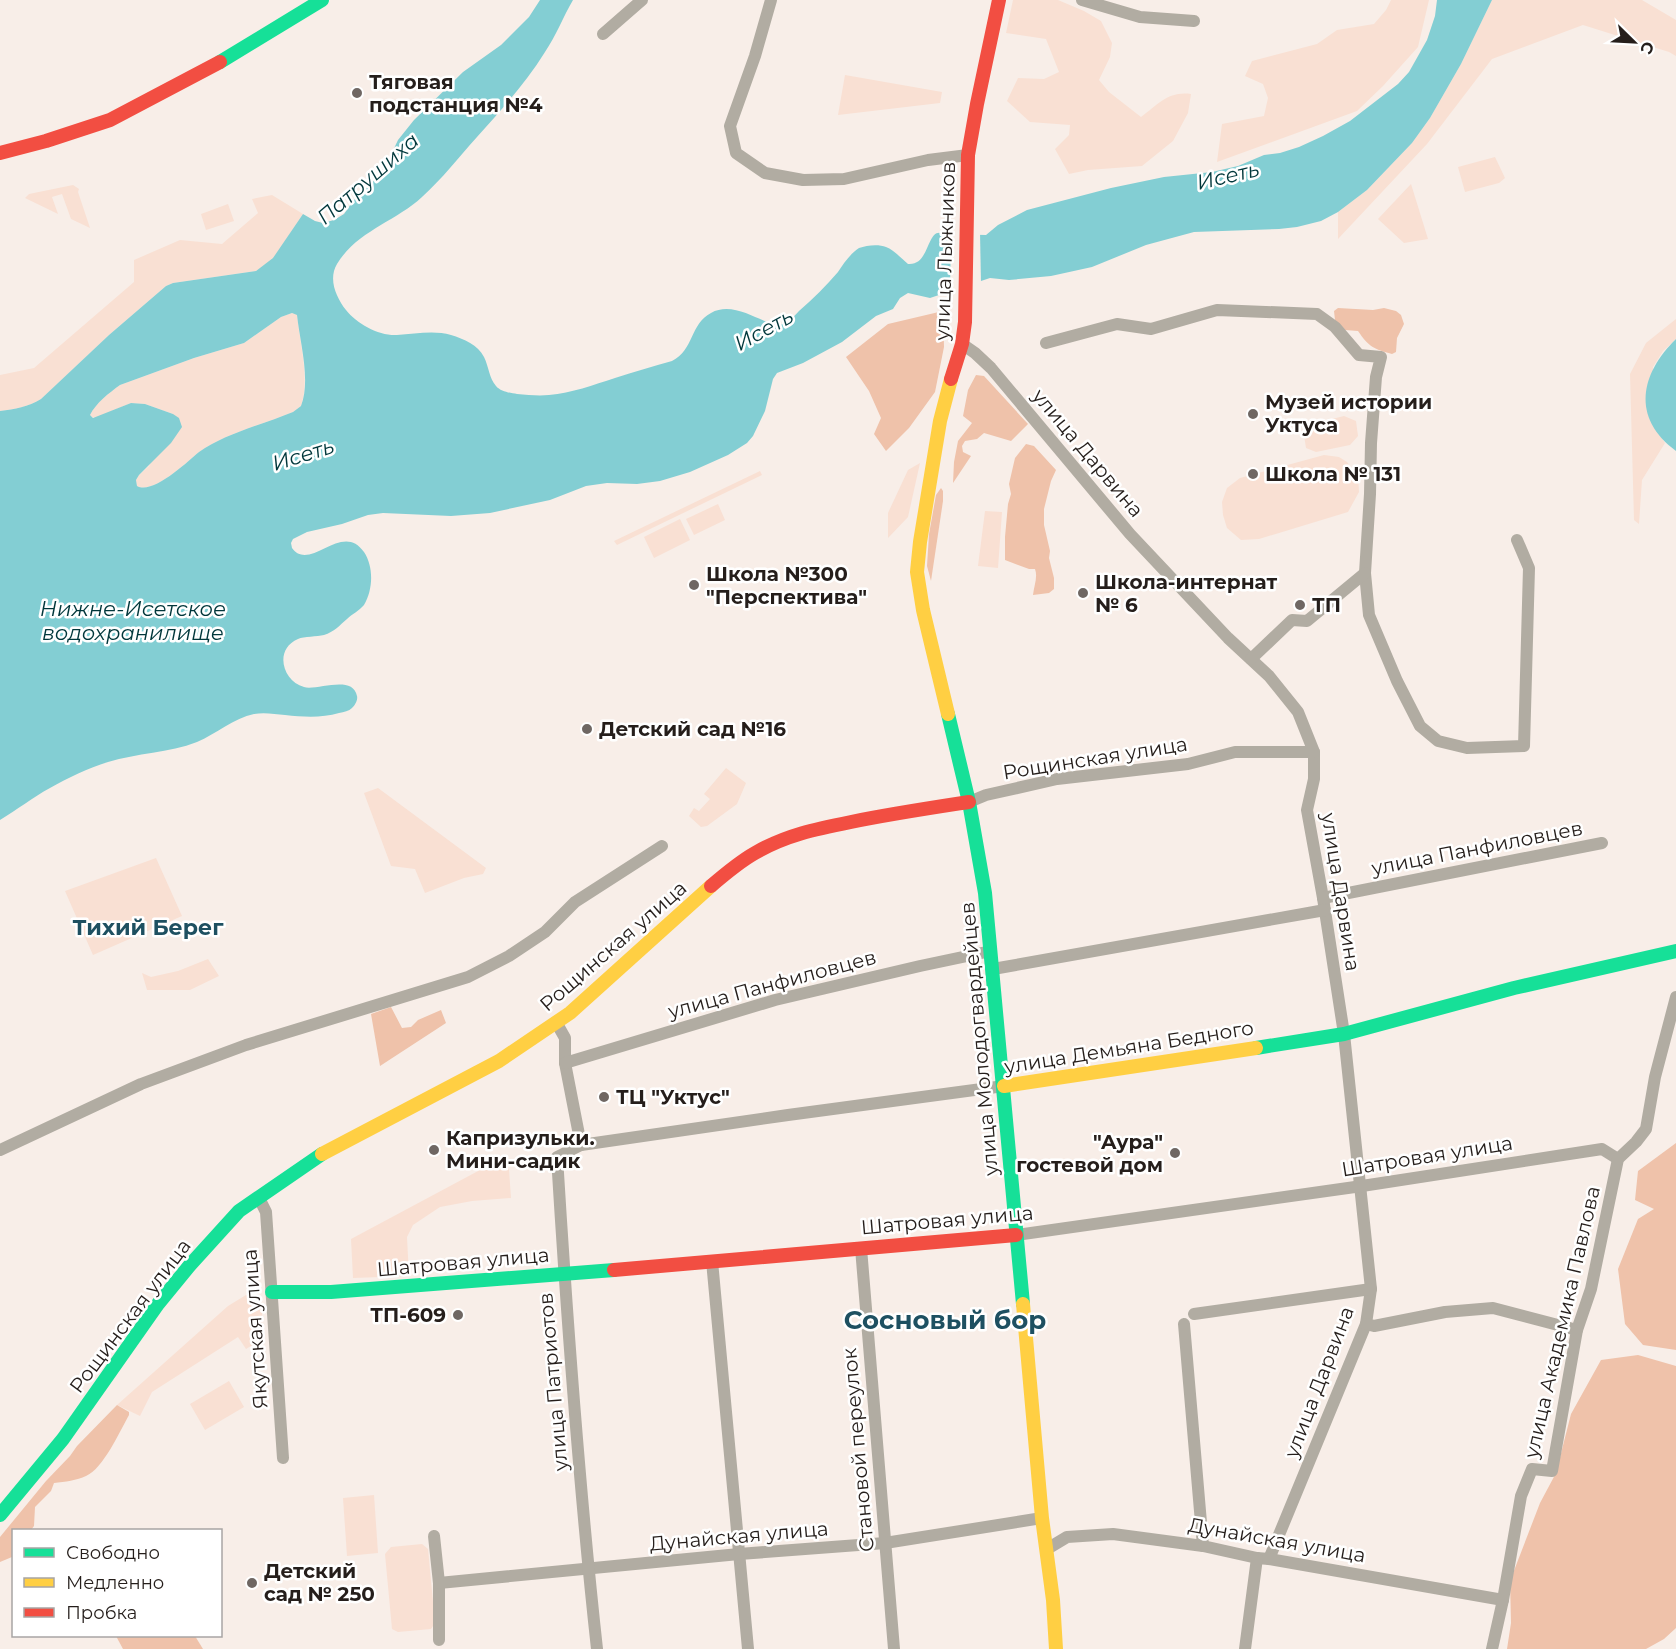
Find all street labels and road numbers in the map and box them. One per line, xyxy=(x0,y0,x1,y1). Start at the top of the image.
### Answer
street label: улица Лыжников xyxy=(930,161,960,342)
street label: улица Дарвина xyxy=(1027,383,1149,522)
street label: Рощинская улица xyxy=(1001,732,1189,784)
street label: улица Дарвина xyxy=(1316,810,1365,973)
street label: улица Панфиловцев xyxy=(1368,816,1585,880)
street label: Рощинская улица xyxy=(535,876,691,1016)
street label: улица Молодогвардейцев xyxy=(955,901,1003,1178)
street label: улица Панфиловцев xyxy=(664,945,879,1024)
street label: улица Демьяна Бедного xyxy=(1002,1015,1255,1079)
street label: Шатровая улица xyxy=(1340,1131,1514,1181)
street label: улица Академика Павлова xyxy=(1519,1184,1605,1461)
street label: Шатровая улица xyxy=(860,1201,1034,1239)
street label: Рощинская улица xyxy=(64,1234,196,1398)
street label: Шатровая улица xyxy=(376,1243,550,1281)
street label: Якутская улица xyxy=(237,1248,273,1410)
street label: улица Патриотов xyxy=(533,1292,573,1473)
street label: улица Дарвина xyxy=(1279,1303,1359,1462)
street label: Становой переулок xyxy=(837,1347,879,1553)
street label: Дунайская улица xyxy=(1187,1513,1367,1567)
street label: Дунайская улица xyxy=(649,1516,829,1556)

